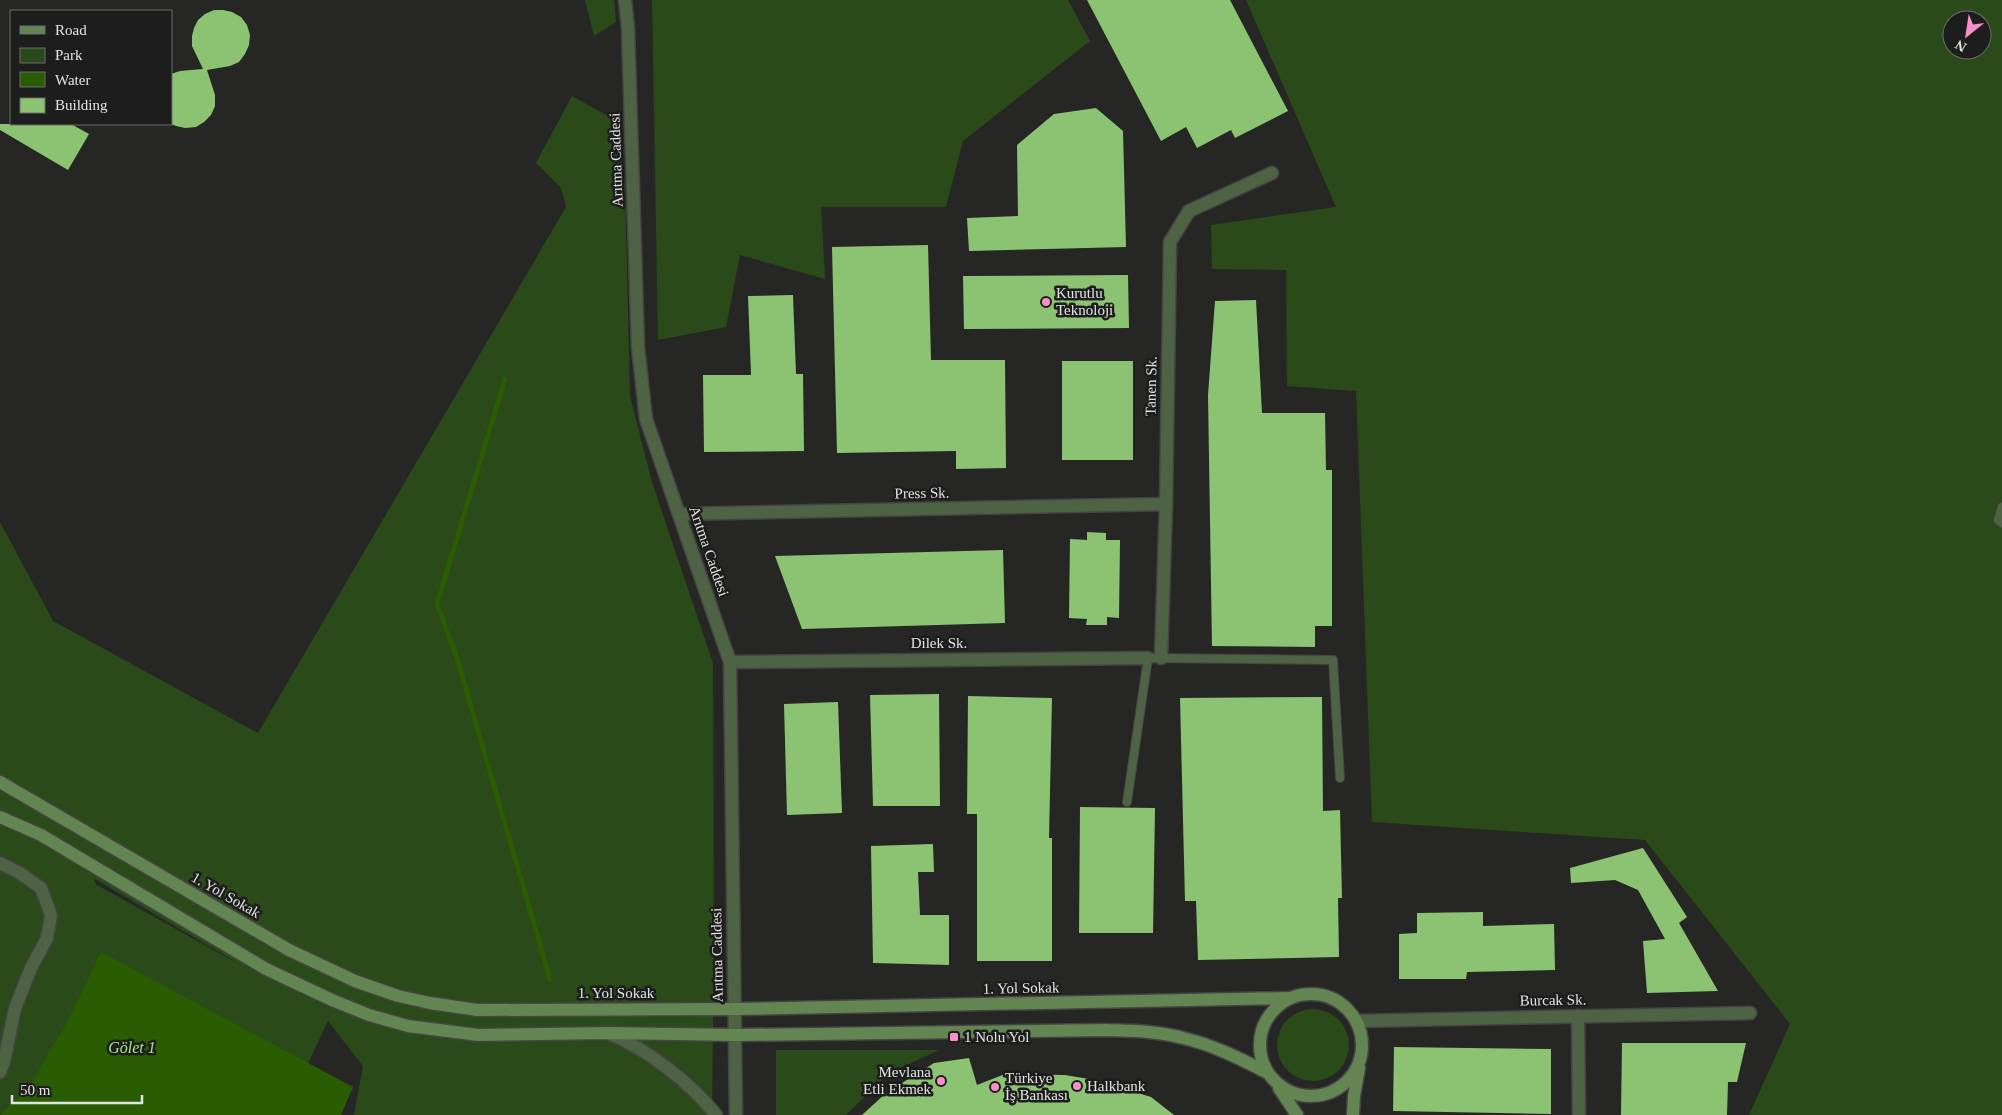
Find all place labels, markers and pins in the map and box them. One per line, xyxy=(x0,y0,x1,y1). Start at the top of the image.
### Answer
place label: Kurutlu Teknoloji xyxy=(1056,285,1113,318)
marker: Kurutlu Teknoloji xyxy=(1040,296,1052,308)
place label: 1 Nolu Yol xyxy=(964,1029,1029,1045)
marker: 1 Nolu Yol xyxy=(948,1031,960,1043)
place label: Mevlana Etli Ekmek xyxy=(863,1064,931,1097)
place label: Türkiye İş Bankası xyxy=(1005,1070,1068,1103)
marker: Mevlana Etli Ekmek xyxy=(935,1075,947,1087)
place label: Halkbank xyxy=(1087,1078,1146,1094)
marker: Halkbank xyxy=(1071,1080,1083,1092)
marker: Türkiye İş Bankası xyxy=(989,1081,1001,1093)

